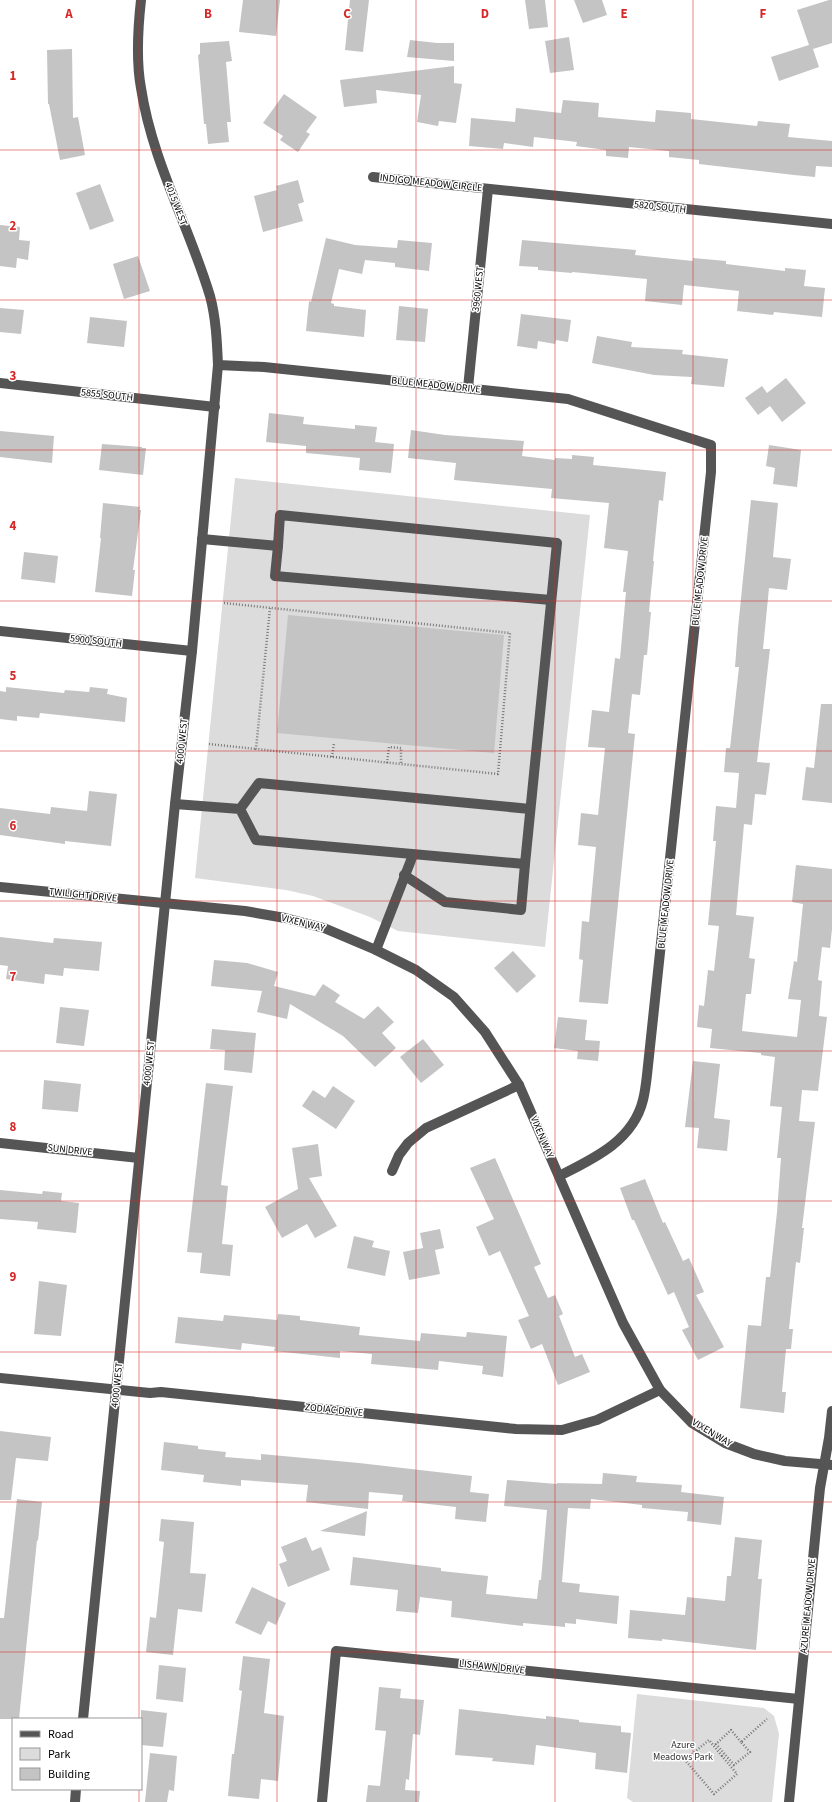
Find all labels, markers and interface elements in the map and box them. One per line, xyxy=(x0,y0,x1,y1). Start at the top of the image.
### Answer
text: A xyxy=(64,5,73,23)
text: B xyxy=(204,5,212,23)
text: C xyxy=(343,5,351,23)
text: D xyxy=(481,5,489,23)
text: E xyxy=(620,5,628,23)
text: F xyxy=(760,5,767,23)
text: 1 xyxy=(10,67,17,85)
street label: INDIGO MEADOW CIRCLE xyxy=(379,171,483,195)
street label: 4015 WEST xyxy=(161,180,191,228)
street label: 5820 SOUTH xyxy=(633,197,687,217)
text: 2 xyxy=(10,217,17,235)
street label: 3960 WEST xyxy=(469,265,487,312)
text: 3 xyxy=(10,367,17,385)
street label: BLUE MEADOW DRIVE xyxy=(391,373,481,397)
street label: 5855 SOUTH xyxy=(80,385,134,405)
text: 4 xyxy=(10,517,17,535)
street label: BLUE MEADOW DRIVE xyxy=(688,536,712,626)
street label: 5900 SOUTH xyxy=(69,631,123,651)
text: 5 xyxy=(10,667,17,685)
street label: 4000 WEST xyxy=(173,717,191,764)
text: 6 xyxy=(10,817,17,835)
street label: BLUE MEADOW DRIVE xyxy=(654,859,678,949)
street label: TWILIGHT DRIVE xyxy=(48,884,118,906)
street label: VIXEN WAY xyxy=(280,911,327,935)
text: 7 xyxy=(10,968,17,986)
street label: 4000 WEST xyxy=(140,1039,158,1086)
street label: VIXEN WAY xyxy=(527,1114,557,1160)
text: 8 xyxy=(10,1118,17,1136)
street label: SUN DRIVE xyxy=(47,1141,93,1159)
text: 9 xyxy=(10,1268,17,1286)
street label: 4000 WEST xyxy=(108,1361,126,1408)
street label: ZODIAC DRIVE xyxy=(304,1400,364,1420)
street label: VIXEN WAY xyxy=(689,1416,735,1451)
street label: AZURE MEADOW DRIVE xyxy=(797,1558,819,1654)
street label: LISHAWN DRIVE xyxy=(458,1657,526,1677)
legend xyxy=(12,1718,142,1790)
text: Road xyxy=(48,1726,74,1743)
park label: Azure Meadows Park xyxy=(653,1738,713,1764)
text: Park xyxy=(48,1746,70,1763)
text: Building xyxy=(48,1766,90,1783)

